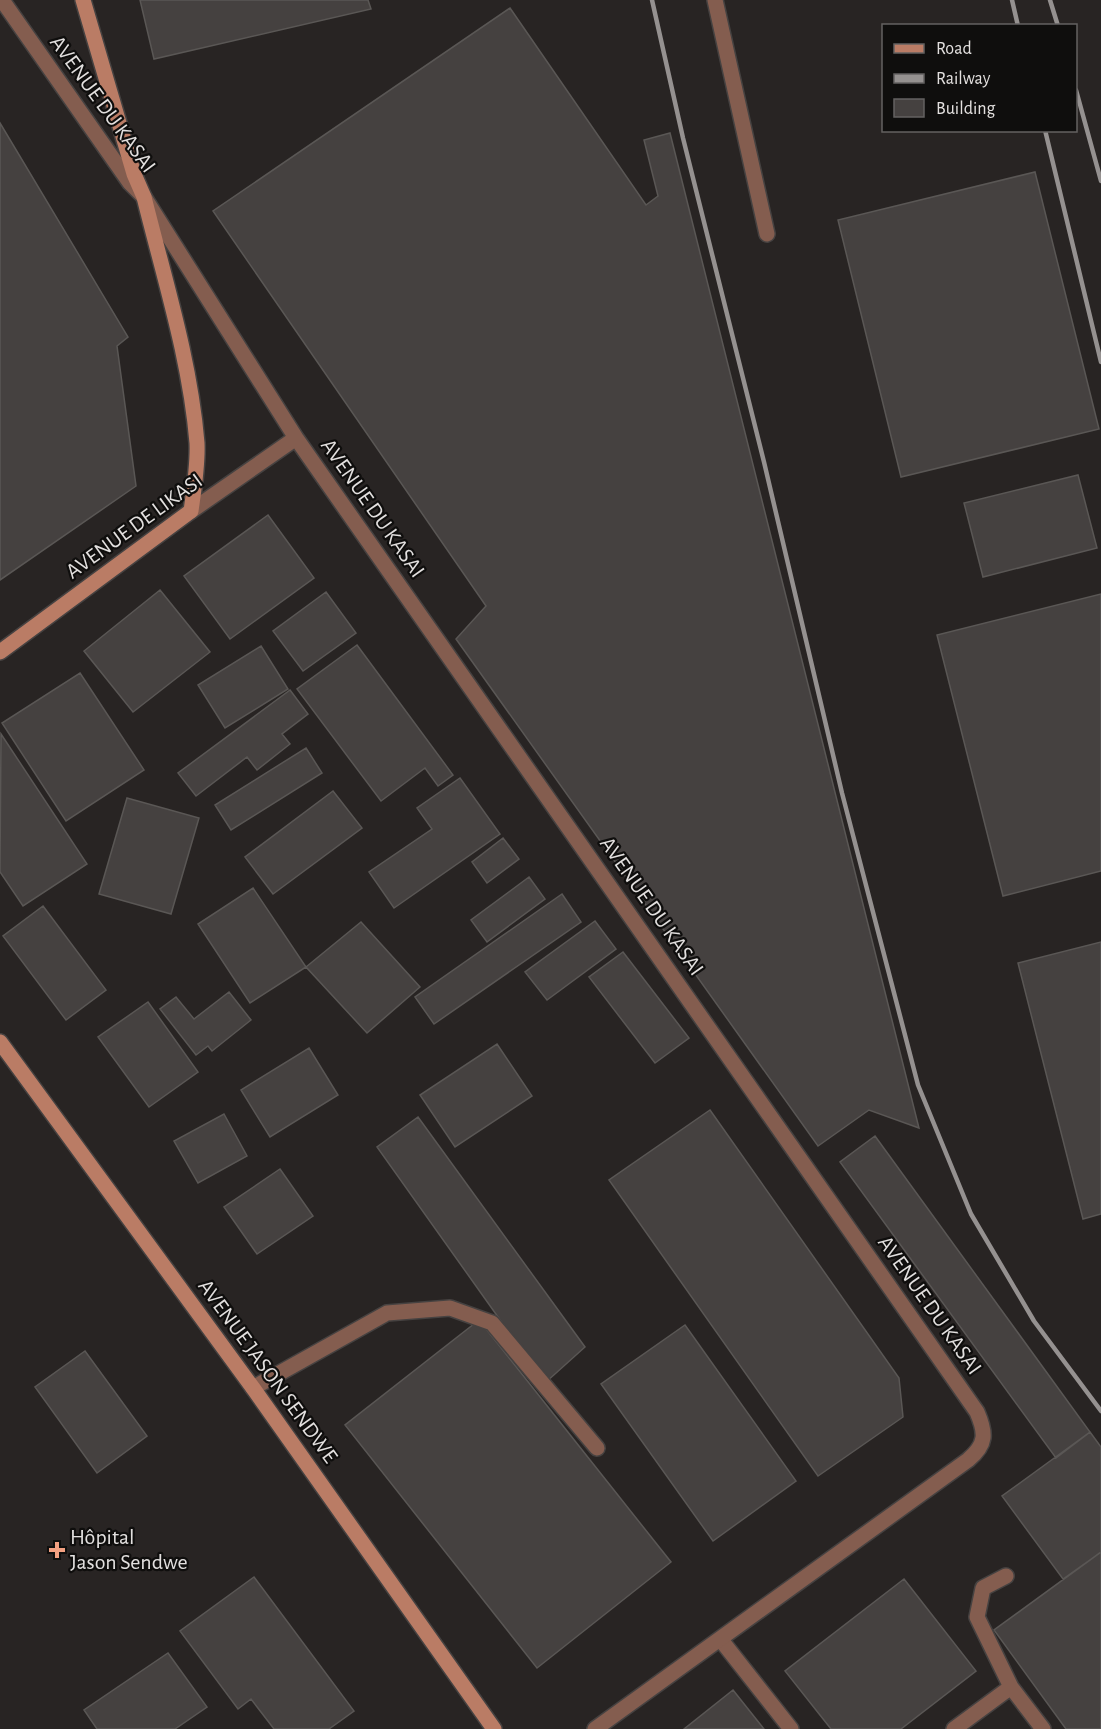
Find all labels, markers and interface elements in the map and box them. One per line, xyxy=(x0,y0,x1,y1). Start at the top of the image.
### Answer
legend xyxy=(882,24,1077,132)
street label: AVENUE DU KASAI xyxy=(46,31,160,177)
text: Road xyxy=(936,40,972,58)
text: Railway xyxy=(936,70,991,88)
text: Building xyxy=(936,100,996,118)
street label: AVENUE DU KASAI xyxy=(317,435,429,581)
street label: AVENUE DE LIKASI xyxy=(62,469,206,583)
street label: AVENUE DU KASAI xyxy=(596,833,708,979)
street label: AVENUE DU KASAI xyxy=(874,1232,986,1378)
street label: AVENUE JASON SENDWE xyxy=(194,1275,342,1467)
place label: Hôpital Jason Sendwe xyxy=(70,1526,188,1573)
marker: Hôpital Jason Sendwe xyxy=(48,1541,66,1559)

